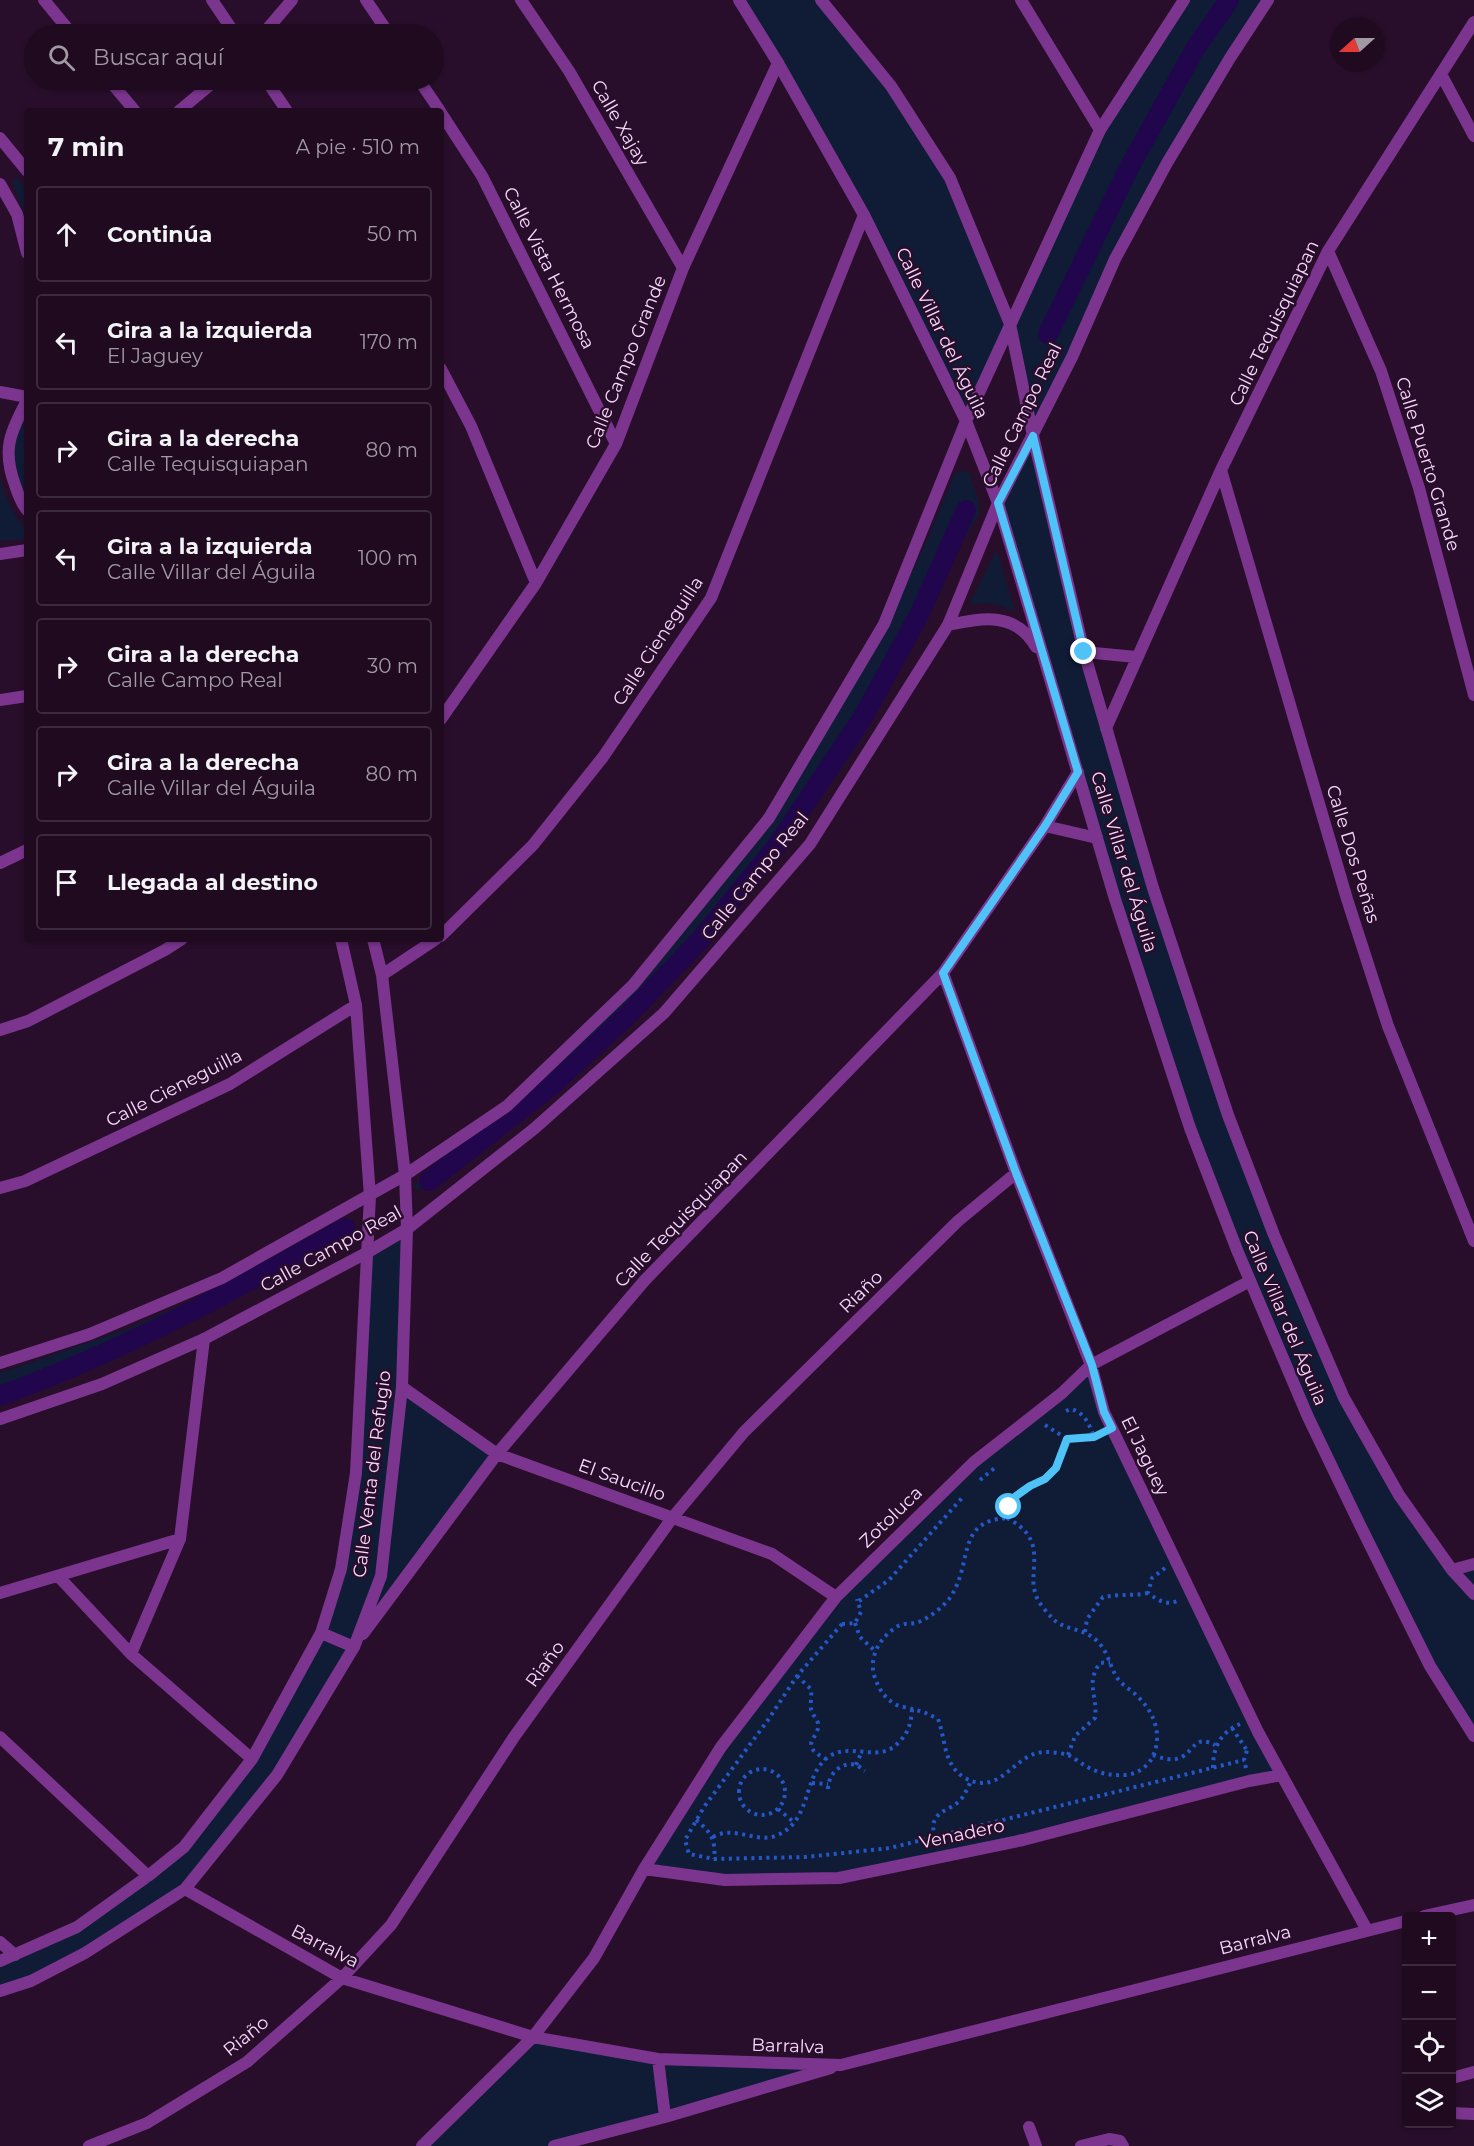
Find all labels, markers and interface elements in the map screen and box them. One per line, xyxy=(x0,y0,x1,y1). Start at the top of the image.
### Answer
north arrow xyxy=(1330,18,1384,72)
search box xyxy=(24,24,444,90)
icon: search xyxy=(45,41,78,74)
text: Buscar aquí xyxy=(93,44,224,71)
street label: Calle Xajay xyxy=(587,76,654,170)
text: 7 min xyxy=(48,131,125,163)
text: A pie · 510 m xyxy=(296,135,420,159)
street label: Calle Vista Hermosa xyxy=(499,183,599,353)
icon: ahead xyxy=(50,218,83,251)
text: Continúa xyxy=(107,221,212,248)
text: 50 m xyxy=(367,222,418,246)
street label: Calle Tequisquiapan xyxy=(1224,237,1324,409)
street label: Calle Villar del Águila xyxy=(891,244,993,422)
street label: Calle Campo Grande xyxy=(581,272,671,452)
text: Gira a la izquierda xyxy=(107,317,313,344)
icon: left xyxy=(50,326,83,359)
text: 170 m xyxy=(360,330,418,354)
street label: Calle Campo Real xyxy=(977,339,1067,491)
text: El Jaguey xyxy=(107,344,203,368)
street label: Calle Puerto Grande xyxy=(1391,374,1465,554)
text: Gira a la derecha xyxy=(107,425,299,452)
icon: right xyxy=(50,434,83,467)
text: 80 m xyxy=(366,438,418,462)
text: Calle Tequisquiapan xyxy=(107,452,309,476)
text: Gira a la izquierda xyxy=(107,533,313,560)
icon: left xyxy=(50,542,83,575)
text: 100 m xyxy=(358,546,418,570)
text: Calle Villar del Águila xyxy=(107,560,316,584)
street label: Calle Cieneguilla xyxy=(608,572,708,710)
route end xyxy=(1070,638,1096,664)
text: Gira a la derecha xyxy=(107,641,299,668)
icon: right xyxy=(50,650,83,683)
text: 30 m xyxy=(367,654,418,678)
text: Calle Campo Real xyxy=(107,668,283,692)
text: Gira a la derecha xyxy=(107,749,299,776)
icon: right xyxy=(50,758,83,791)
text: 80 m xyxy=(366,762,418,786)
street label: Calle Villar del Águila xyxy=(1086,769,1162,955)
text: Calle Villar del Águila xyxy=(107,776,316,800)
street label: Calle Dos Peñas xyxy=(1322,782,1385,926)
street label: Calle Campo Real xyxy=(697,808,813,944)
icon: arrive xyxy=(50,866,83,899)
text: Llegada al destino xyxy=(107,869,318,896)
street label: Calle Cieneguilla xyxy=(102,1044,246,1132)
street label: Calle Tequisquiapan xyxy=(610,1146,752,1292)
street label: Calle Campo Real xyxy=(257,1201,405,1297)
street label: Calle Villar del Águila xyxy=(1238,1227,1332,1409)
street label: Riaño xyxy=(835,1266,887,1318)
street label: Calle Venta del Refugio xyxy=(348,1369,396,1579)
street label: El Jaguey xyxy=(1116,1412,1174,1500)
street label: El Saucillo xyxy=(575,1454,669,1506)
street label: Zotoluca xyxy=(855,1482,927,1552)
route start xyxy=(995,1493,1021,1519)
street label: Riaño xyxy=(521,1637,569,1691)
street label: Venadero xyxy=(917,1814,1007,1854)
map controls xyxy=(1402,1912,1456,2128)
button: + xyxy=(1402,1912,1456,1966)
street label: Barralva xyxy=(287,1920,363,1972)
street label: Barralva xyxy=(1217,1920,1293,1960)
button: − xyxy=(1402,1966,1456,2020)
street label: Riaño xyxy=(219,2011,273,2061)
button: locate xyxy=(1402,2020,1456,2074)
street label: Barralva xyxy=(751,2034,825,2058)
button: layers xyxy=(1402,2074,1456,2128)

